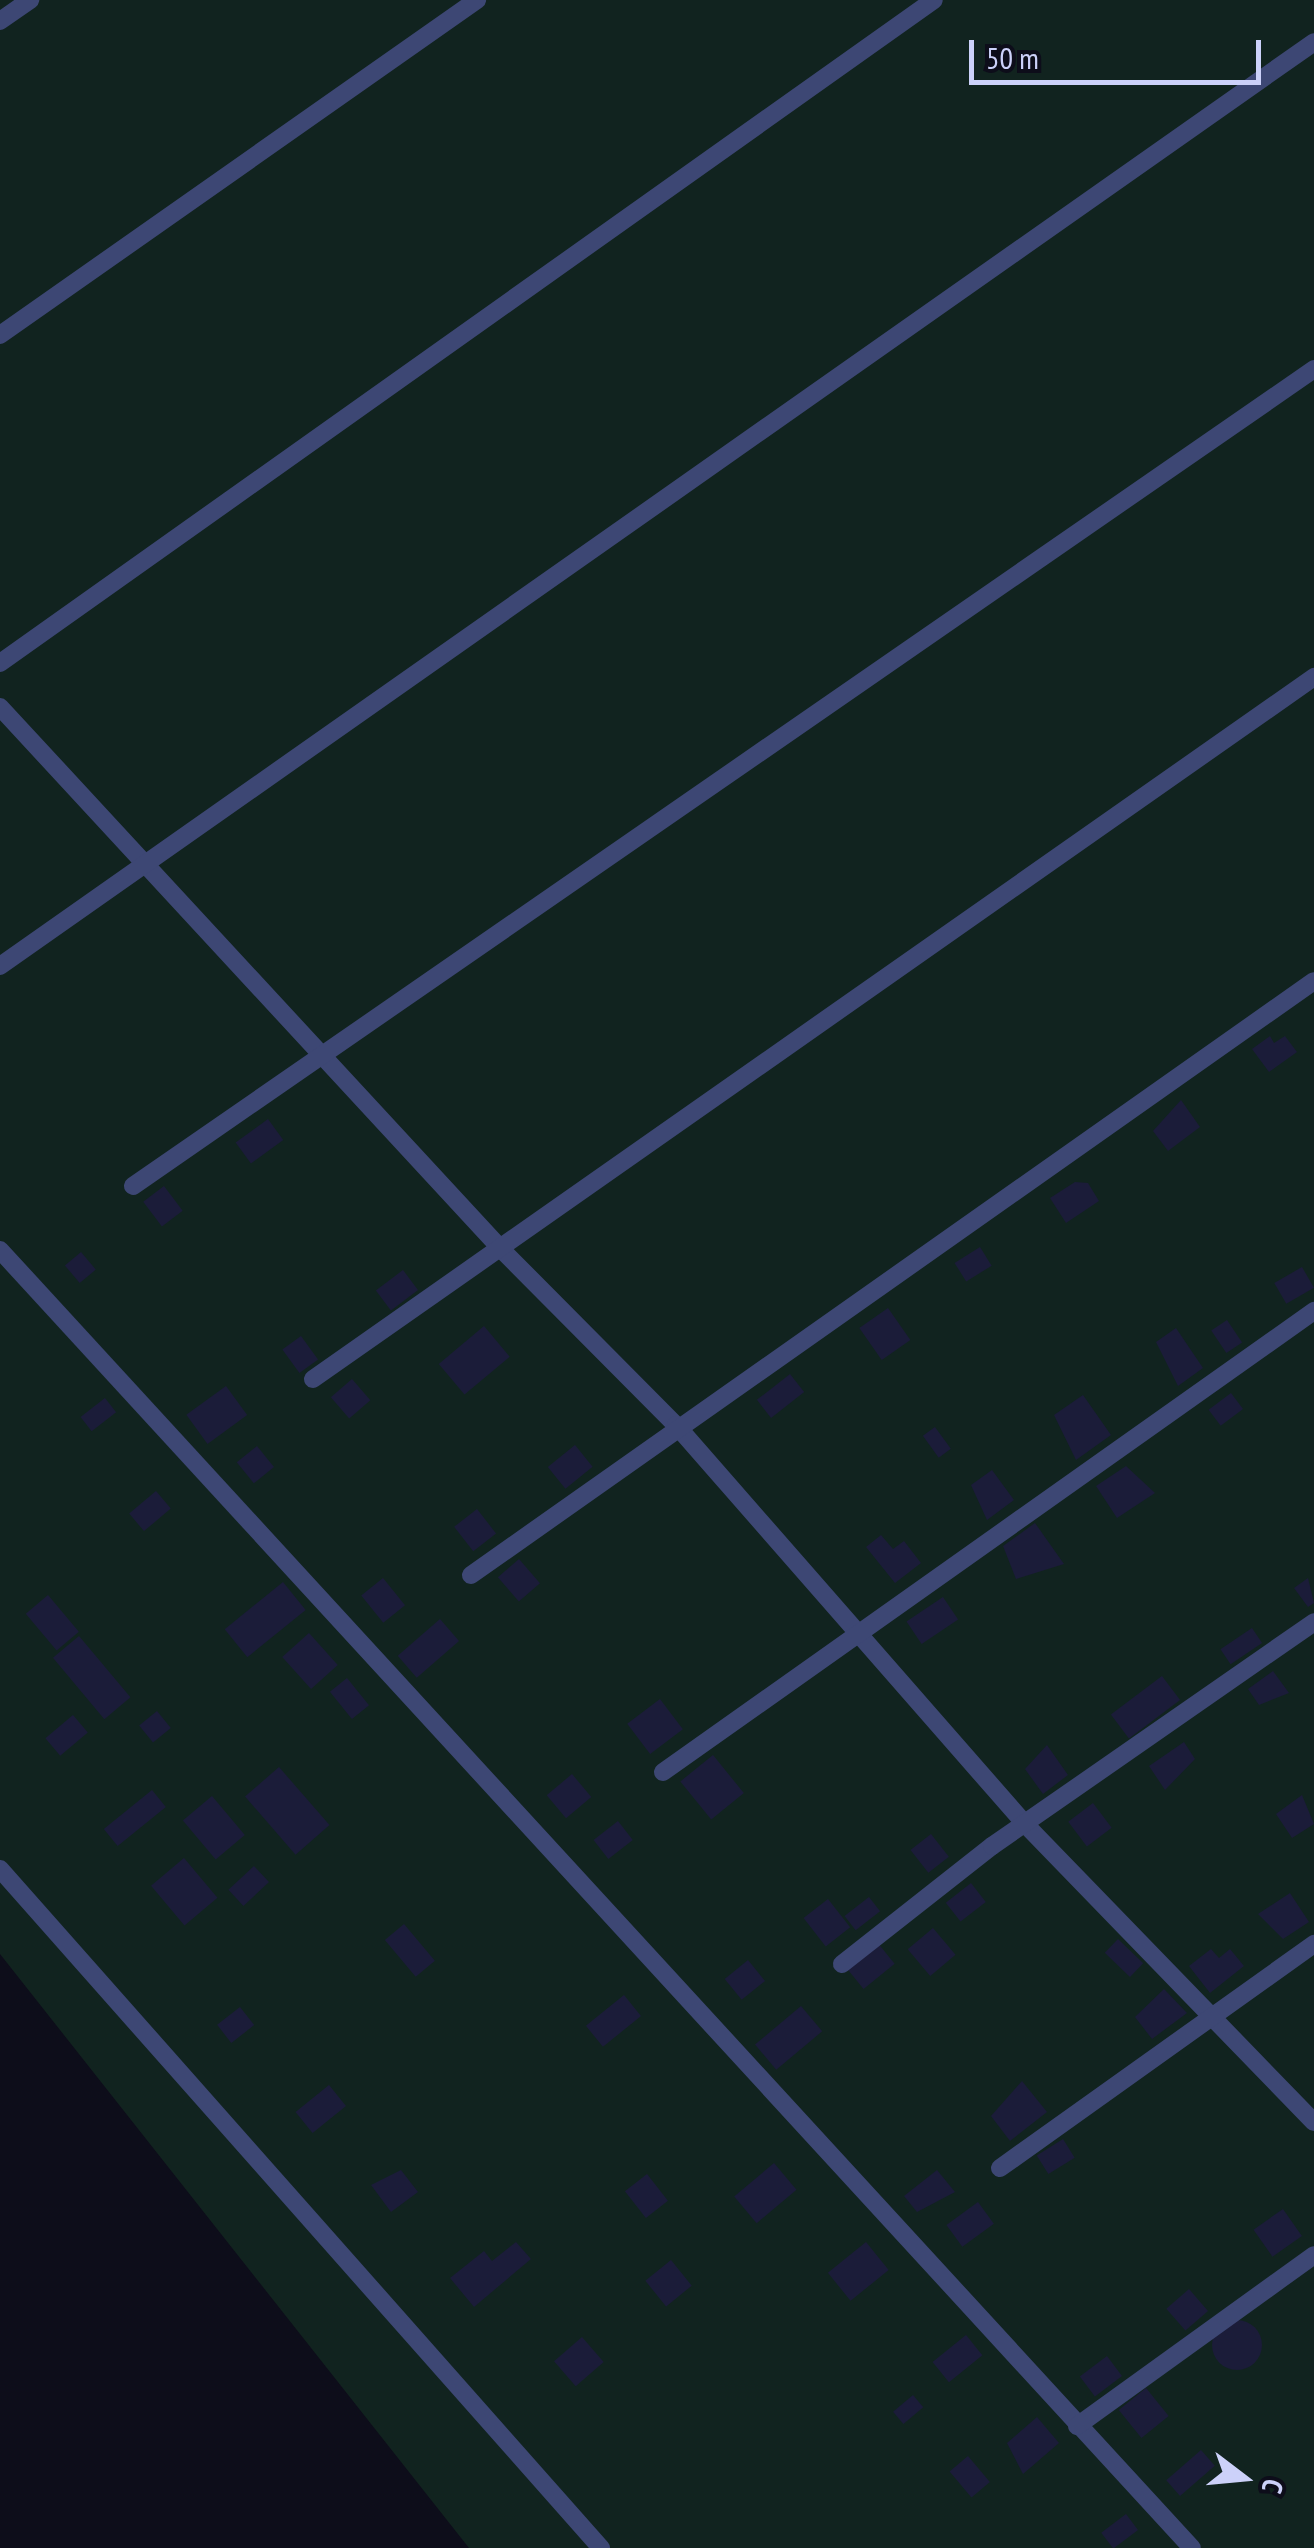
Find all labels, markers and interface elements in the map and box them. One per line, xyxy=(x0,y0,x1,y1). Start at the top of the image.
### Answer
scale bar xyxy=(974,20,1266,82)
text: 50 m xyxy=(986,38,1039,77)
north arrow xyxy=(1194,2428,1294,2528)
text: С xyxy=(1254,2475,1293,2498)

